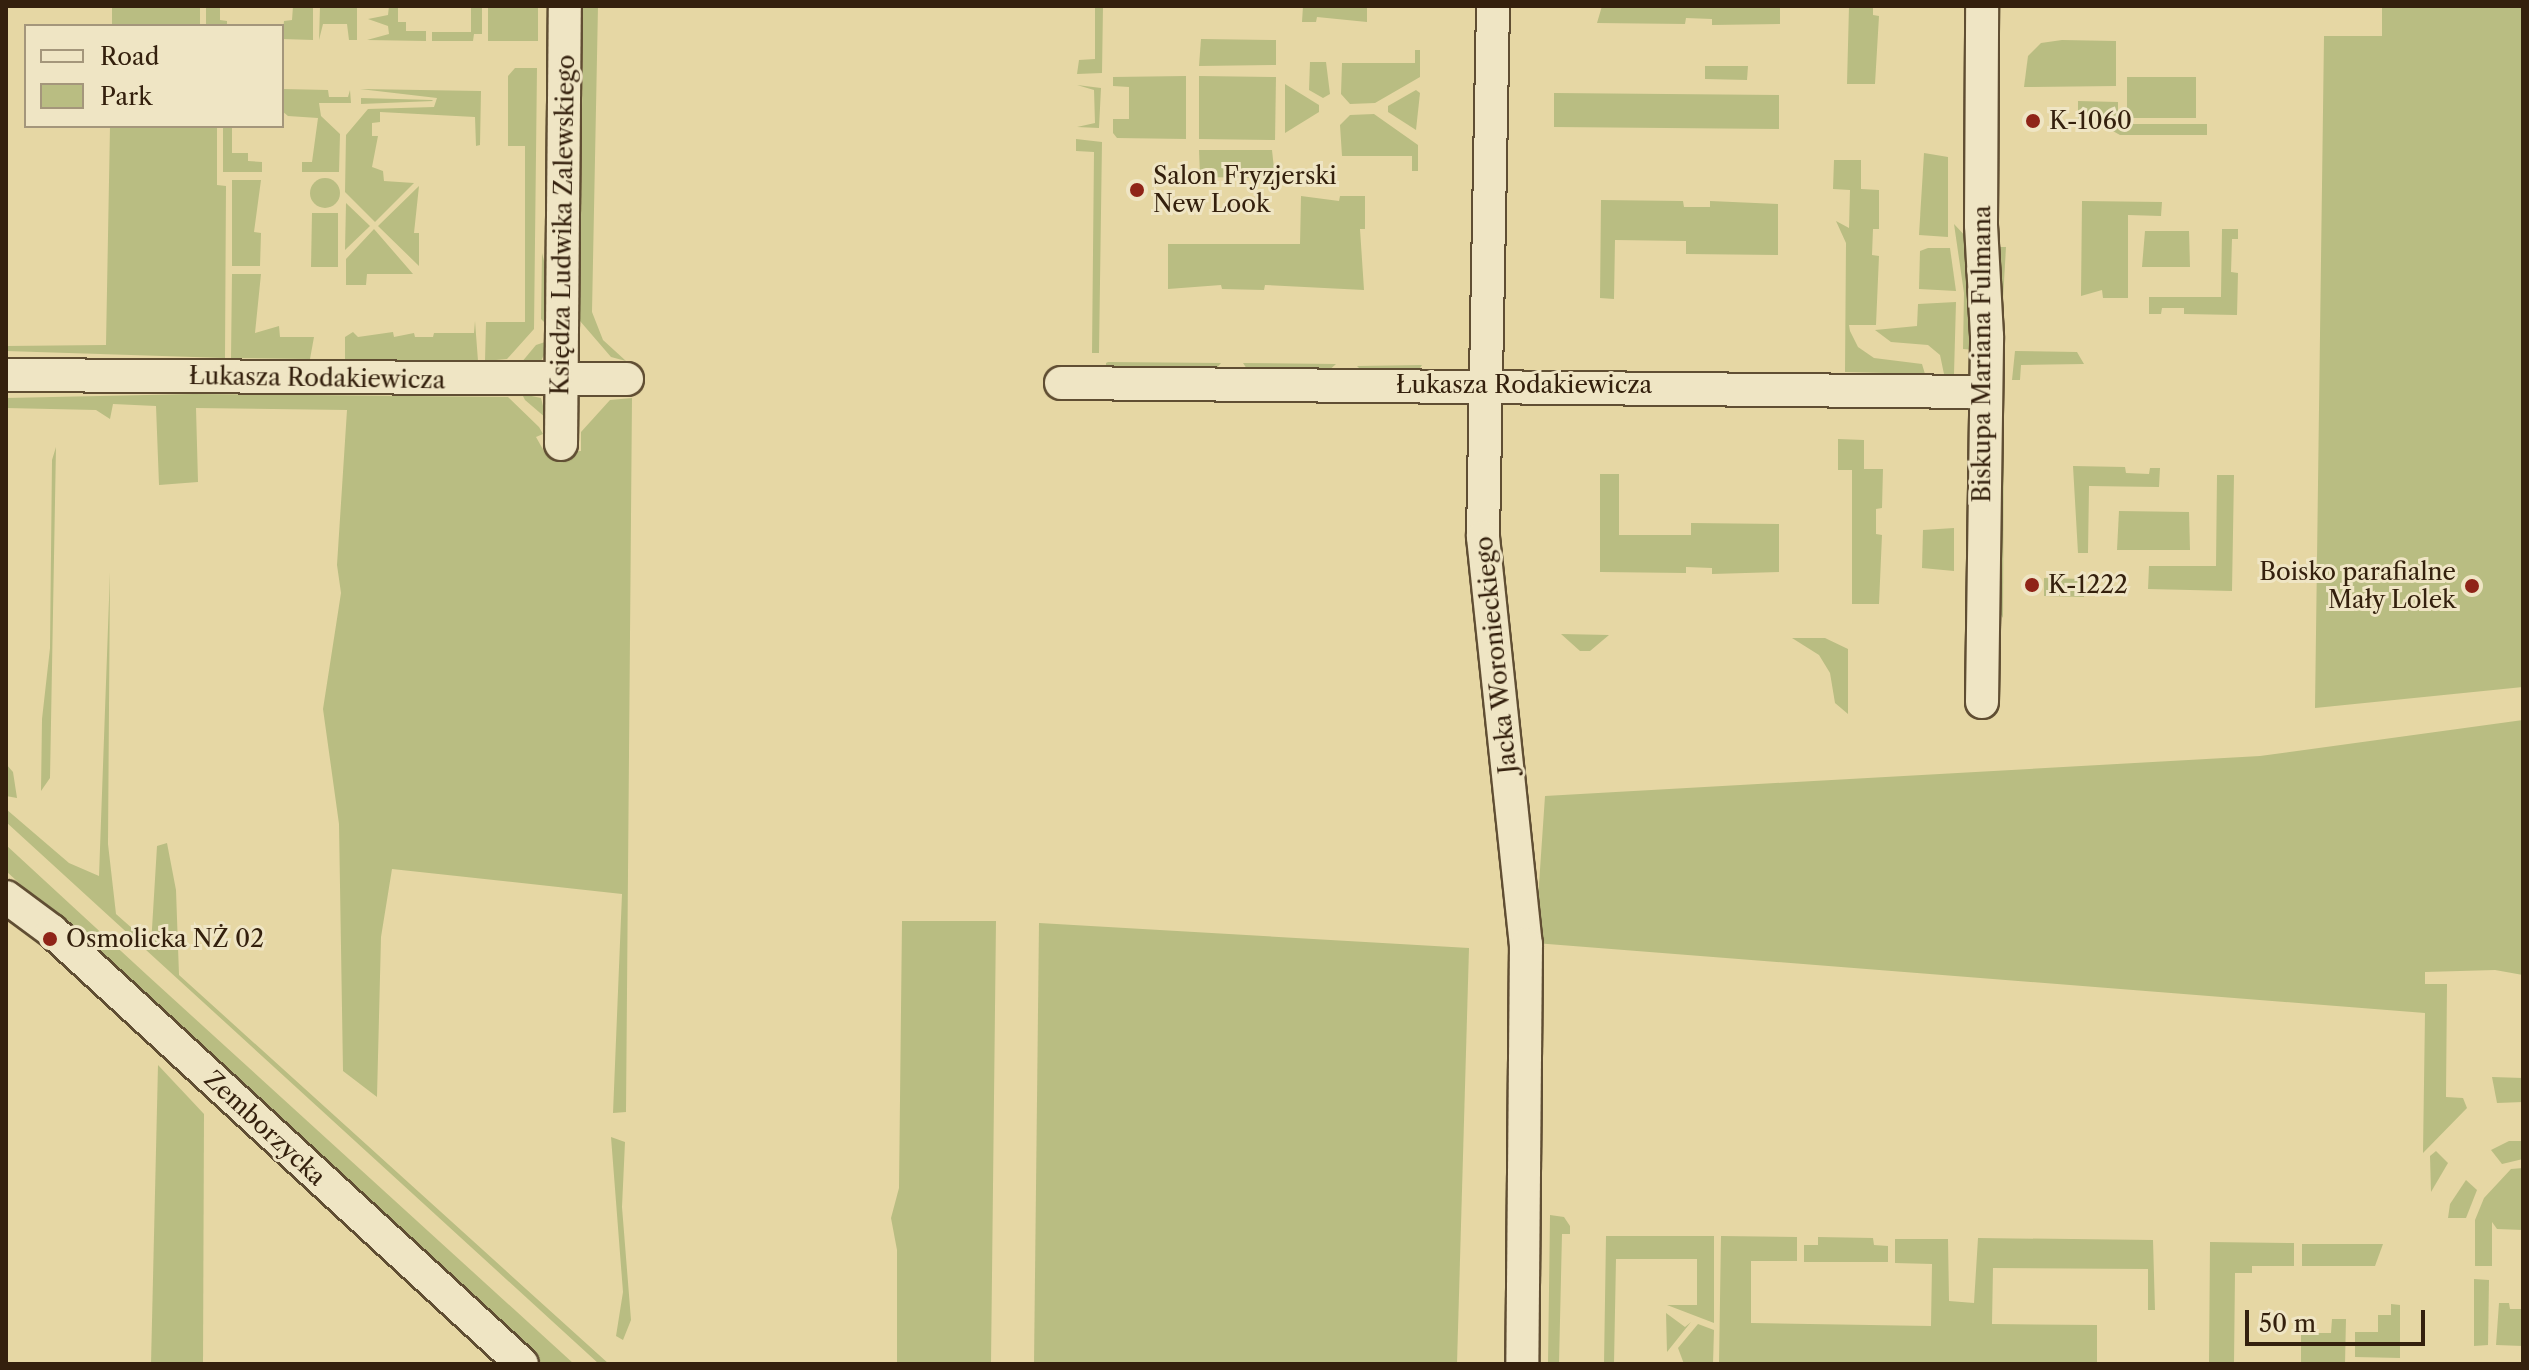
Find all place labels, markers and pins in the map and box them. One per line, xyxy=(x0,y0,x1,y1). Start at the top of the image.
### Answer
place label: K-1060 xyxy=(2049,107,2132,135)
marker: K-1060 xyxy=(2024,112,2042,130)
place label: Salon Fryzjerski New Look xyxy=(1153,162,1337,218)
marker: Salon Fryzjerski New Look xyxy=(1128,181,1146,199)
place label: Boisko parafialne Mały Lolek xyxy=(2259,558,2456,614)
place label: K-1222 xyxy=(2048,571,2128,599)
marker: K-1222 xyxy=(2023,576,2041,594)
marker: Boisko parafialne Mały Lolek xyxy=(2463,577,2481,595)
place label: Osmolicka NŻ 02 xyxy=(66,925,264,953)
marker: Osmolicka NŻ 02 xyxy=(41,930,59,948)

